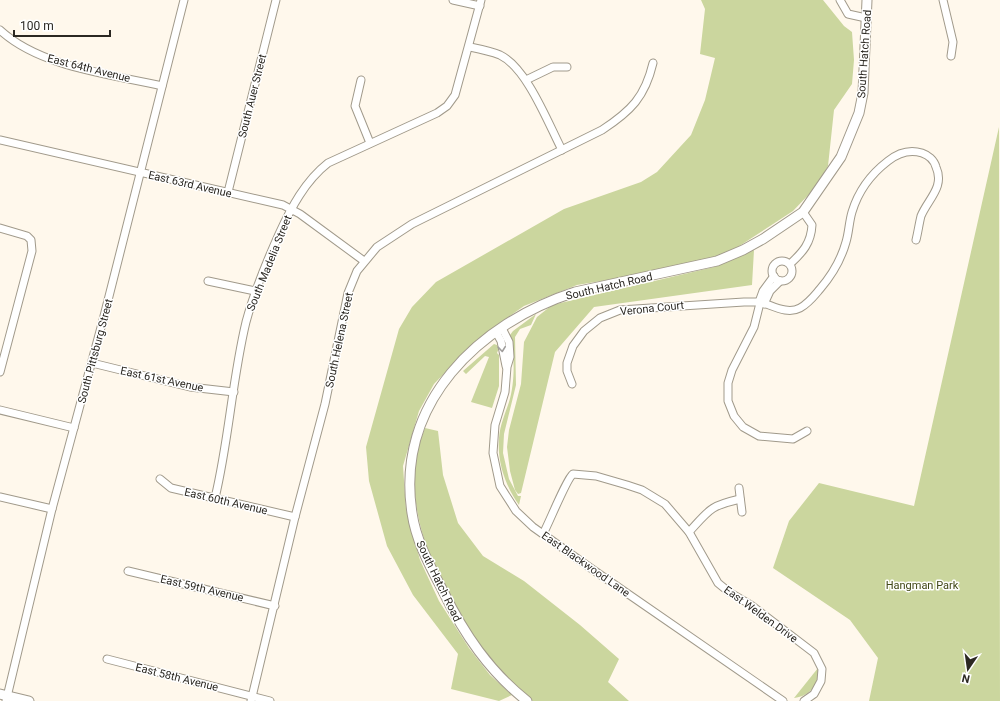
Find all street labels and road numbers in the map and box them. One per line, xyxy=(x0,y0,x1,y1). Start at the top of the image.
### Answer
street label: South Hatch Road xyxy=(855,9,874,99)
street label: East 64th Avenue xyxy=(46,52,132,85)
street label: South Auer Street xyxy=(236,53,269,139)
street label: East 63rd Avenue xyxy=(147,169,233,200)
street label: South Madelia Street xyxy=(244,213,295,313)
street label: South Hatch Road xyxy=(565,270,654,303)
street label: South Helena Street xyxy=(323,291,356,389)
street label: South Pittsburg Street xyxy=(75,297,116,405)
street label: Verona Court xyxy=(619,299,685,318)
street label: East 61st Avenue xyxy=(119,364,205,395)
street label: East 60th Avenue xyxy=(183,486,269,517)
street label: East Blackwood Lane xyxy=(539,529,632,600)
street label: South Hatch Road xyxy=(413,539,464,624)
street label: East 59th Avenue xyxy=(159,573,245,604)
street label: East Welden Drive xyxy=(721,583,800,646)
street label: East 58th Avenue xyxy=(134,661,220,694)

